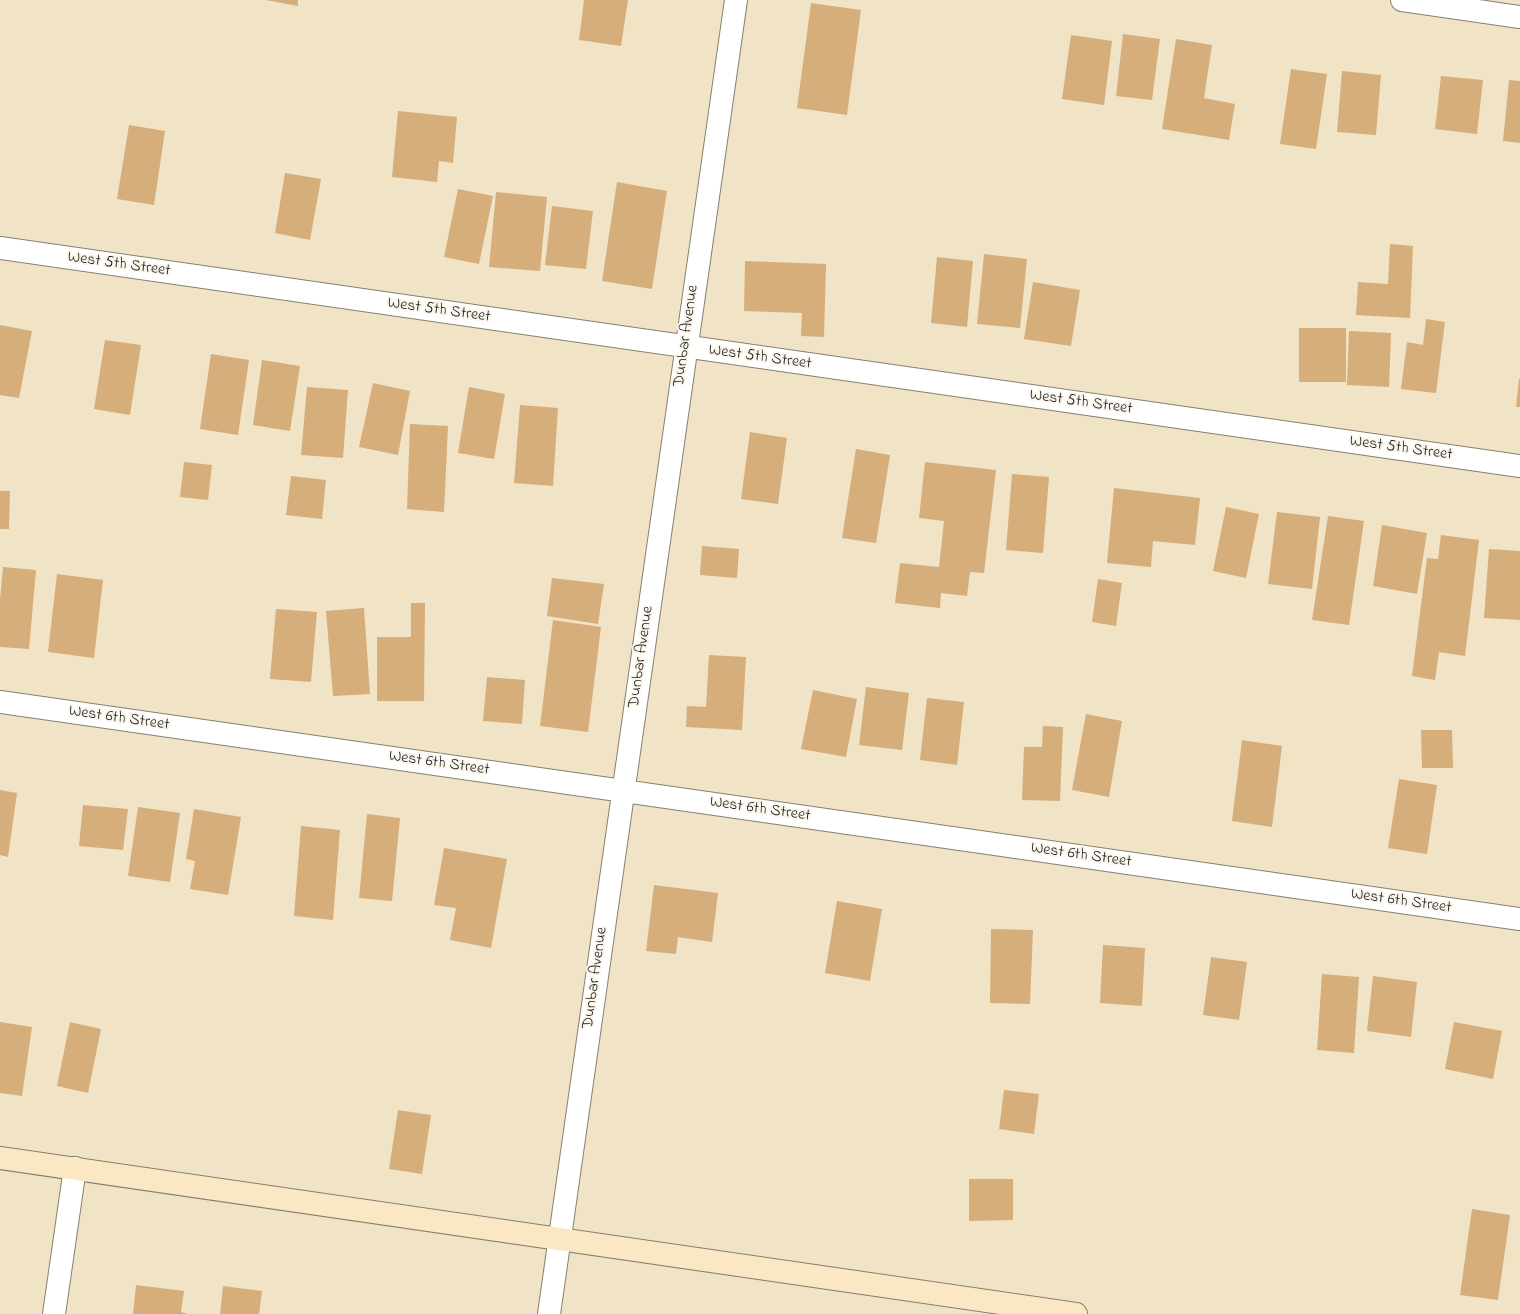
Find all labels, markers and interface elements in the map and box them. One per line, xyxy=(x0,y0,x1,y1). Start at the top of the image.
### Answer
street label: West 5th Street xyxy=(66,248,172,282)
street label: Dunbar Avenue xyxy=(670,284,704,388)
street label: West 5th Street xyxy=(386,294,492,328)
street label: West 5th Street xyxy=(707,341,813,375)
street label: West 5th Street xyxy=(1028,386,1134,420)
street label: West 5th Street xyxy=(1348,432,1454,466)
street label: Dunbar Avenue xyxy=(625,605,659,709)
street label: West 6th Street xyxy=(67,702,171,736)
street label: West 6th Street xyxy=(387,747,491,781)
street label: West 6th Street xyxy=(708,793,812,827)
street label: West 6th Street xyxy=(1029,839,1133,873)
street label: West 6th Street xyxy=(1349,885,1453,919)
street label: Dunbar Avenue xyxy=(579,926,613,1030)

